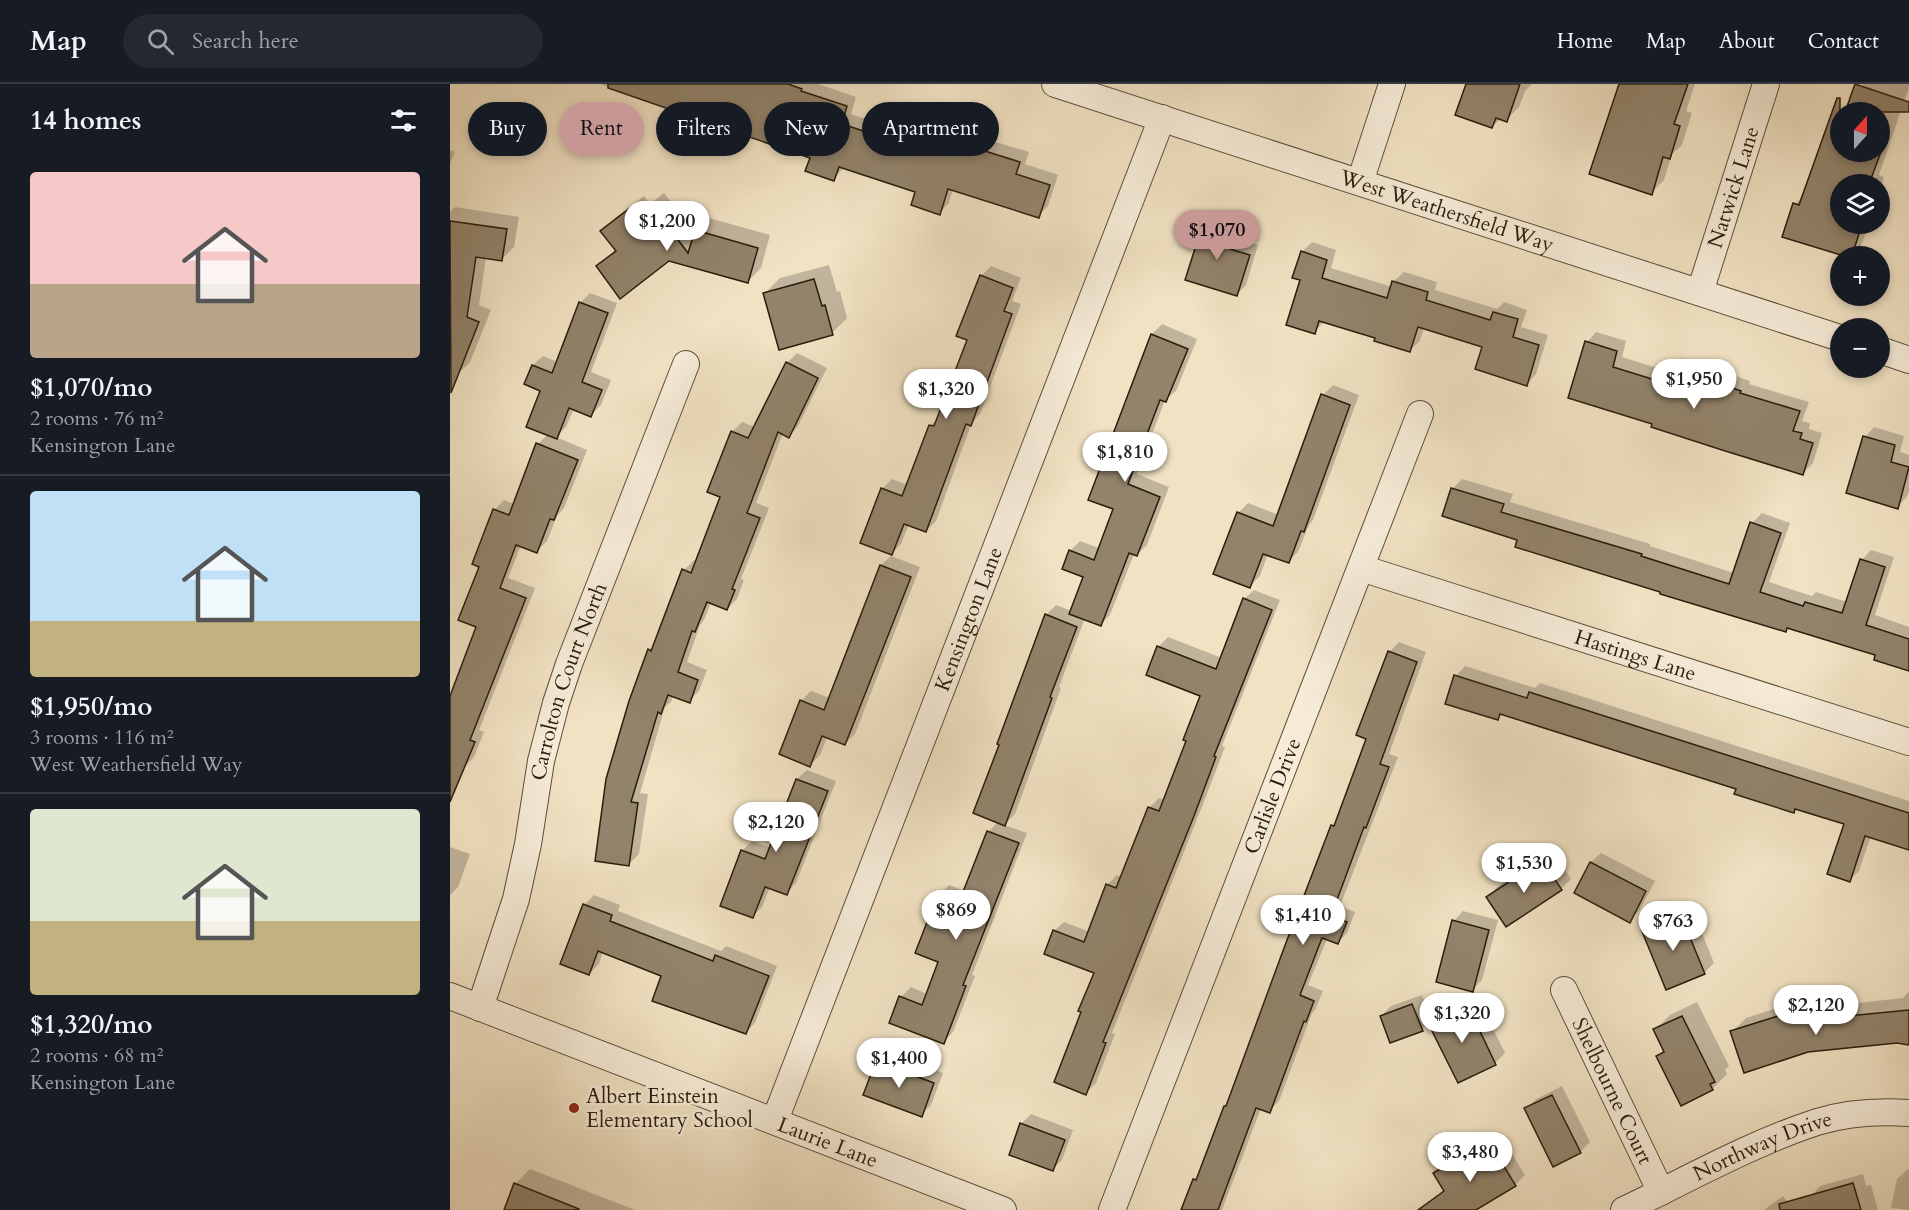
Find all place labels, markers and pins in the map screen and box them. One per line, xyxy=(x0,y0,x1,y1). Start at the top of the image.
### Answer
pin: $1,200 xyxy=(618,201,716,252)
pin: $1,070 xyxy=(1168,210,1266,261)
pin: $1,950 xyxy=(1645,359,1743,410)
pin: $1,320 xyxy=(897,369,995,420)
pin: $1,810 xyxy=(1076,432,1174,483)
pin: $2,120 xyxy=(727,802,825,853)
pin: $1,530 xyxy=(1475,843,1573,894)
pin: $869 xyxy=(920,890,992,941)
pin: $1,410 xyxy=(1254,895,1352,946)
pin: $763 xyxy=(1637,901,1709,952)
pin: $2,120 xyxy=(1767,985,1865,1036)
pin: $1,320 xyxy=(1413,993,1511,1044)
pin: $1,400 xyxy=(850,1038,948,1089)
place label: Albert Einstein Elementary School xyxy=(586,1082,753,1135)
marker: Albert Einstein Elementary School xyxy=(567,1101,581,1115)
pin: $3,480 xyxy=(1421,1132,1519,1183)

